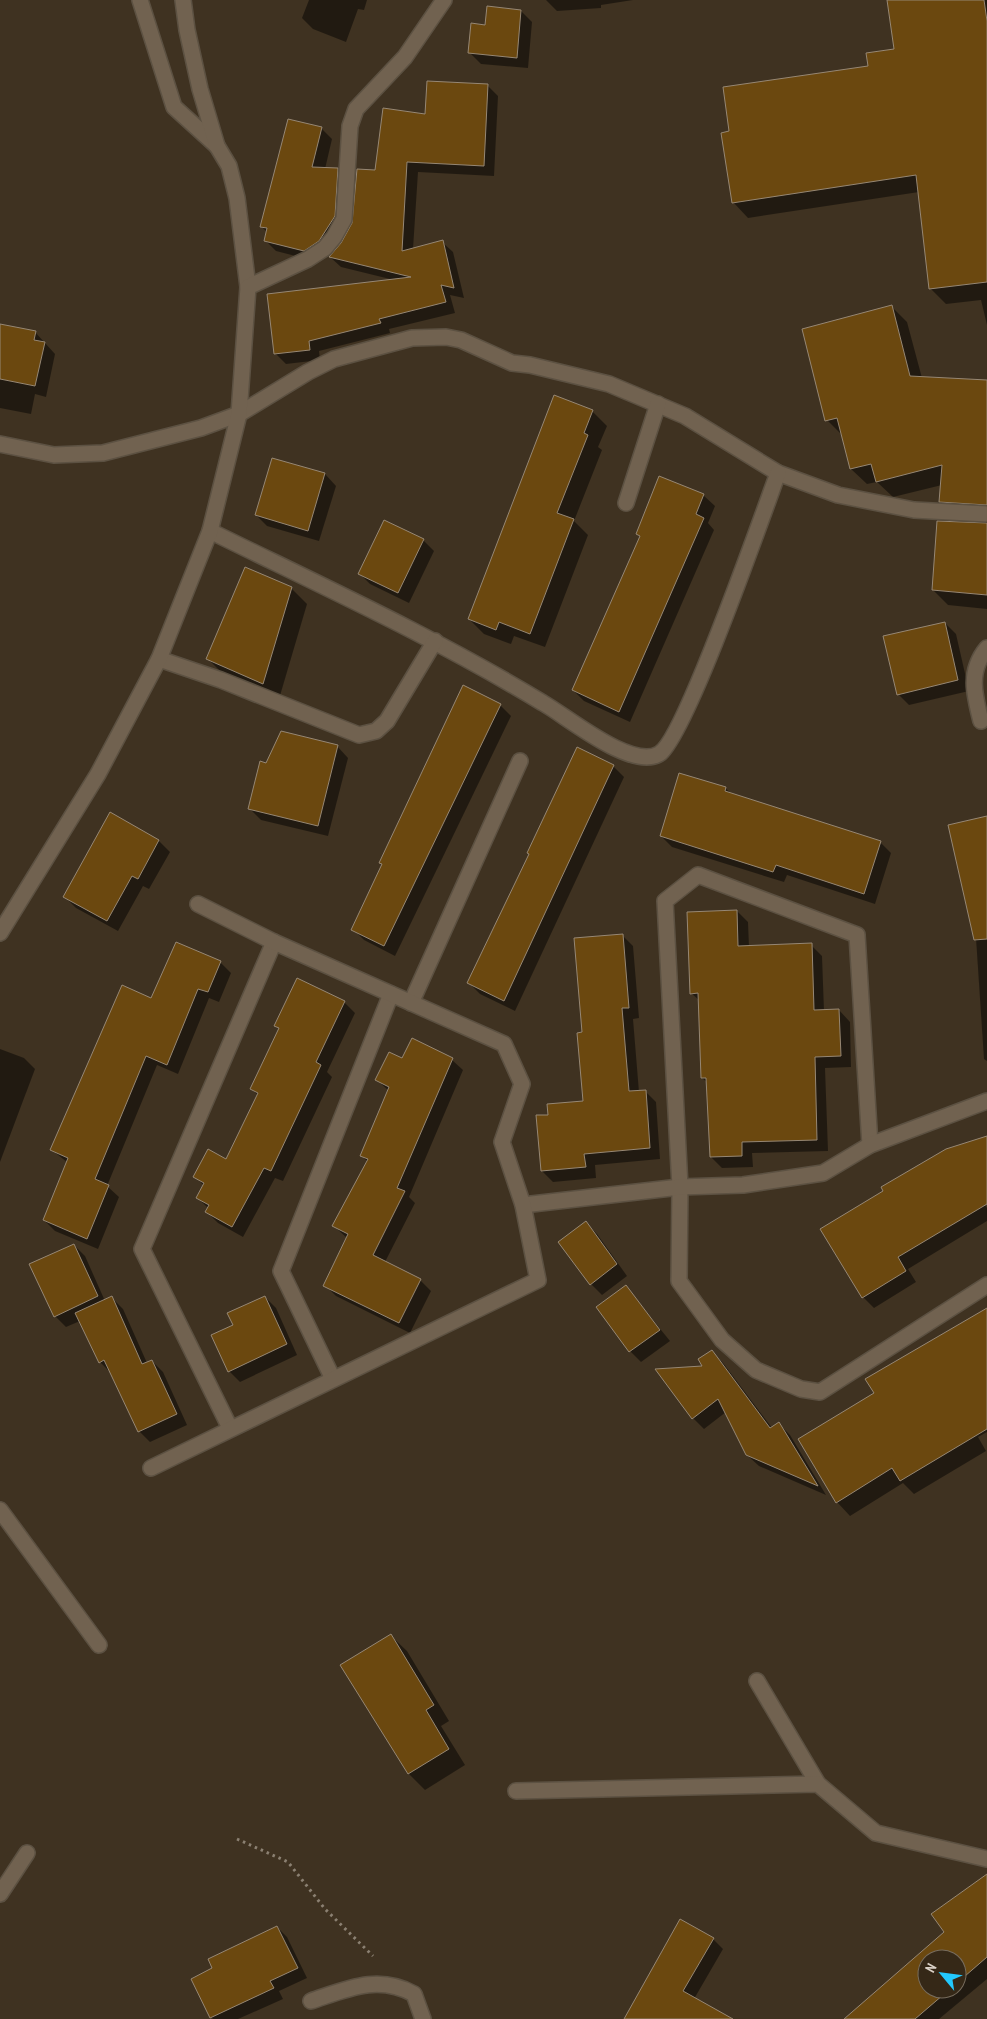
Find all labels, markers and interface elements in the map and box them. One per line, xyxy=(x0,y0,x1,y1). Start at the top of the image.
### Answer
north arrow xyxy=(917,1949,967,1999)
text: N xyxy=(921,1960,940,1975)

